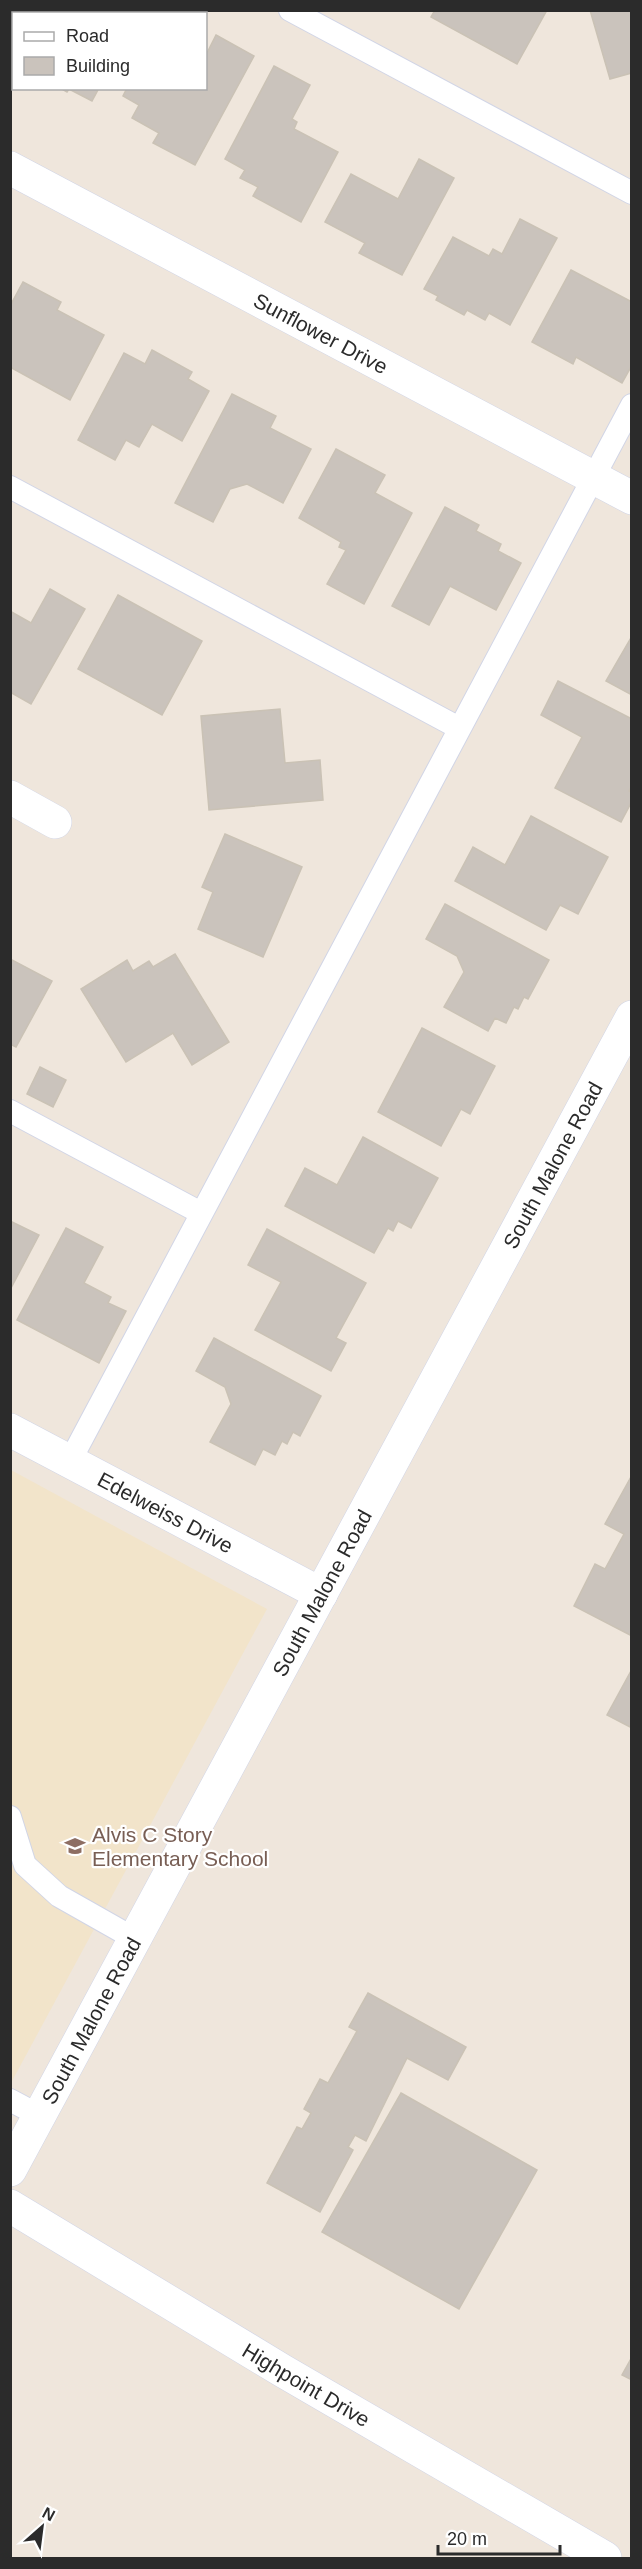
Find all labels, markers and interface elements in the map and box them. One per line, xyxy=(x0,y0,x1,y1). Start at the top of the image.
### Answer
legend xyxy=(12,12,207,90)
text: Road xyxy=(66,26,109,46)
text: Building xyxy=(66,56,130,76)
street label: Sunflower Drive xyxy=(250,288,392,378)
street label: South Malone Road xyxy=(498,1078,606,1252)
street label: Edelweiss Drive xyxy=(94,1467,237,1557)
street label: South Malone Road xyxy=(267,1505,376,1680)
place label: Alvis C Story Elementary School xyxy=(92,1823,268,1870)
school or university icon: Alvis C Story Elementary School xyxy=(63,1834,87,1858)
street label: South Malone Road xyxy=(36,1933,145,2108)
street label: Highpoint Drive xyxy=(239,2338,374,2431)
north arrow xyxy=(12,2497,72,2557)
text: N xyxy=(40,2504,58,2524)
scale bar xyxy=(438,2518,560,2556)
text: 20 m xyxy=(447,2529,487,2549)

